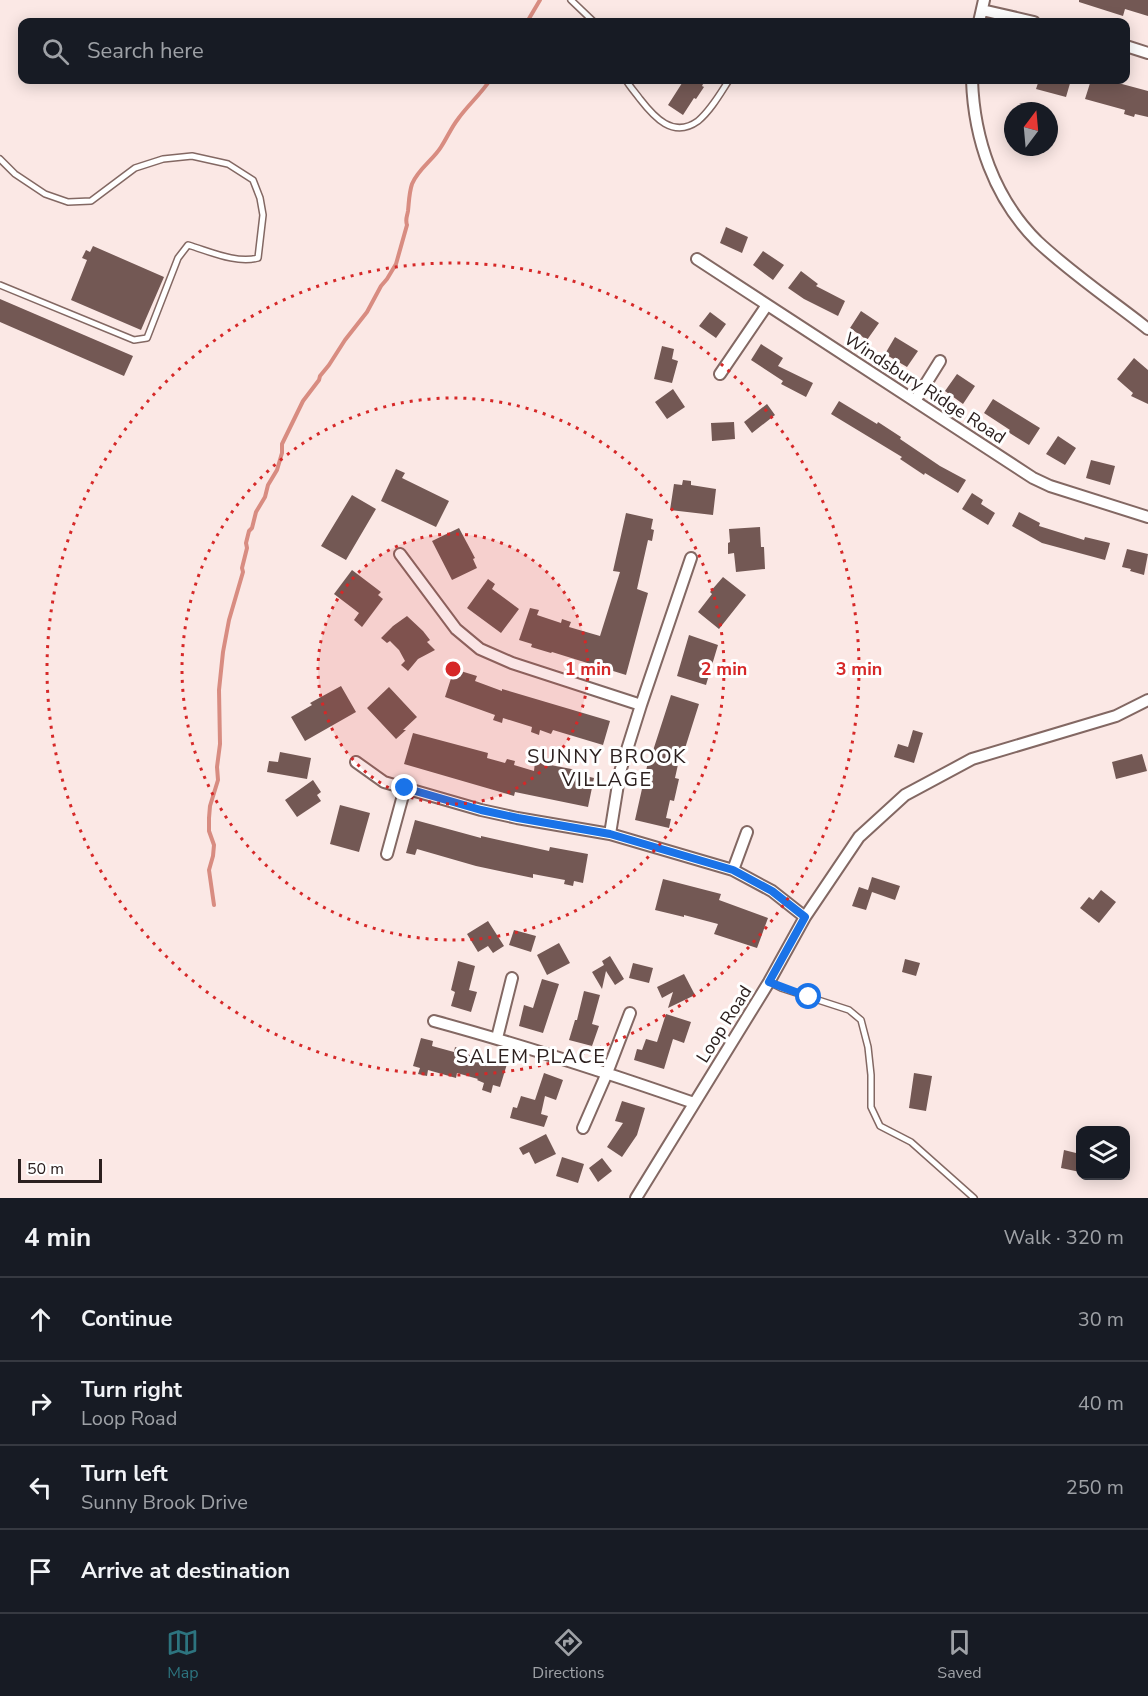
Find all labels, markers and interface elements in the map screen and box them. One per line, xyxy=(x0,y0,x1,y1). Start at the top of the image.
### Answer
search box xyxy=(18,18,1130,84)
icon: search xyxy=(39,35,72,68)
text: Search here xyxy=(87,36,204,66)
north arrow xyxy=(1004,102,1058,156)
street label: Windsbury Ridge Road xyxy=(840,327,1010,449)
text: 1 min xyxy=(565,657,611,681)
text: 2 min xyxy=(701,657,747,681)
text: 3 min xyxy=(836,657,882,681)
centre of rings xyxy=(443,659,463,679)
district label: SUNNY BROOK VILLAGE xyxy=(527,743,687,793)
route end xyxy=(391,774,417,800)
street label: Loop Road xyxy=(691,981,757,1067)
route start xyxy=(795,983,821,1009)
district label: SALEM PLACE xyxy=(456,1043,606,1070)
map controls xyxy=(1076,1126,1130,1180)
button: layers xyxy=(1076,1126,1130,1180)
scale bar xyxy=(18,1156,102,1184)
text: 50 m xyxy=(27,1158,64,1180)
text: 4 min xyxy=(24,1220,91,1255)
text: Walk · 320 m xyxy=(1004,1224,1124,1251)
icon: ahead xyxy=(24,1303,57,1336)
text: Continue xyxy=(81,1304,172,1334)
text: 30 m xyxy=(1078,1306,1124,1333)
text: Turn right xyxy=(81,1375,182,1405)
icon: right xyxy=(24,1387,57,1420)
text: 40 m xyxy=(1078,1390,1124,1417)
text: Loop Road xyxy=(81,1405,177,1432)
text: Turn left xyxy=(81,1459,168,1489)
icon: left xyxy=(24,1471,57,1504)
text: 250 m xyxy=(1066,1474,1124,1501)
text: Sunny Brook Drive xyxy=(81,1489,248,1516)
icon: arrive xyxy=(24,1555,57,1588)
text: Arrive at destination xyxy=(81,1556,290,1586)
tab: Map xyxy=(166,1626,199,1684)
tab: Directions xyxy=(532,1626,604,1684)
tab: Saved xyxy=(937,1626,982,1684)

